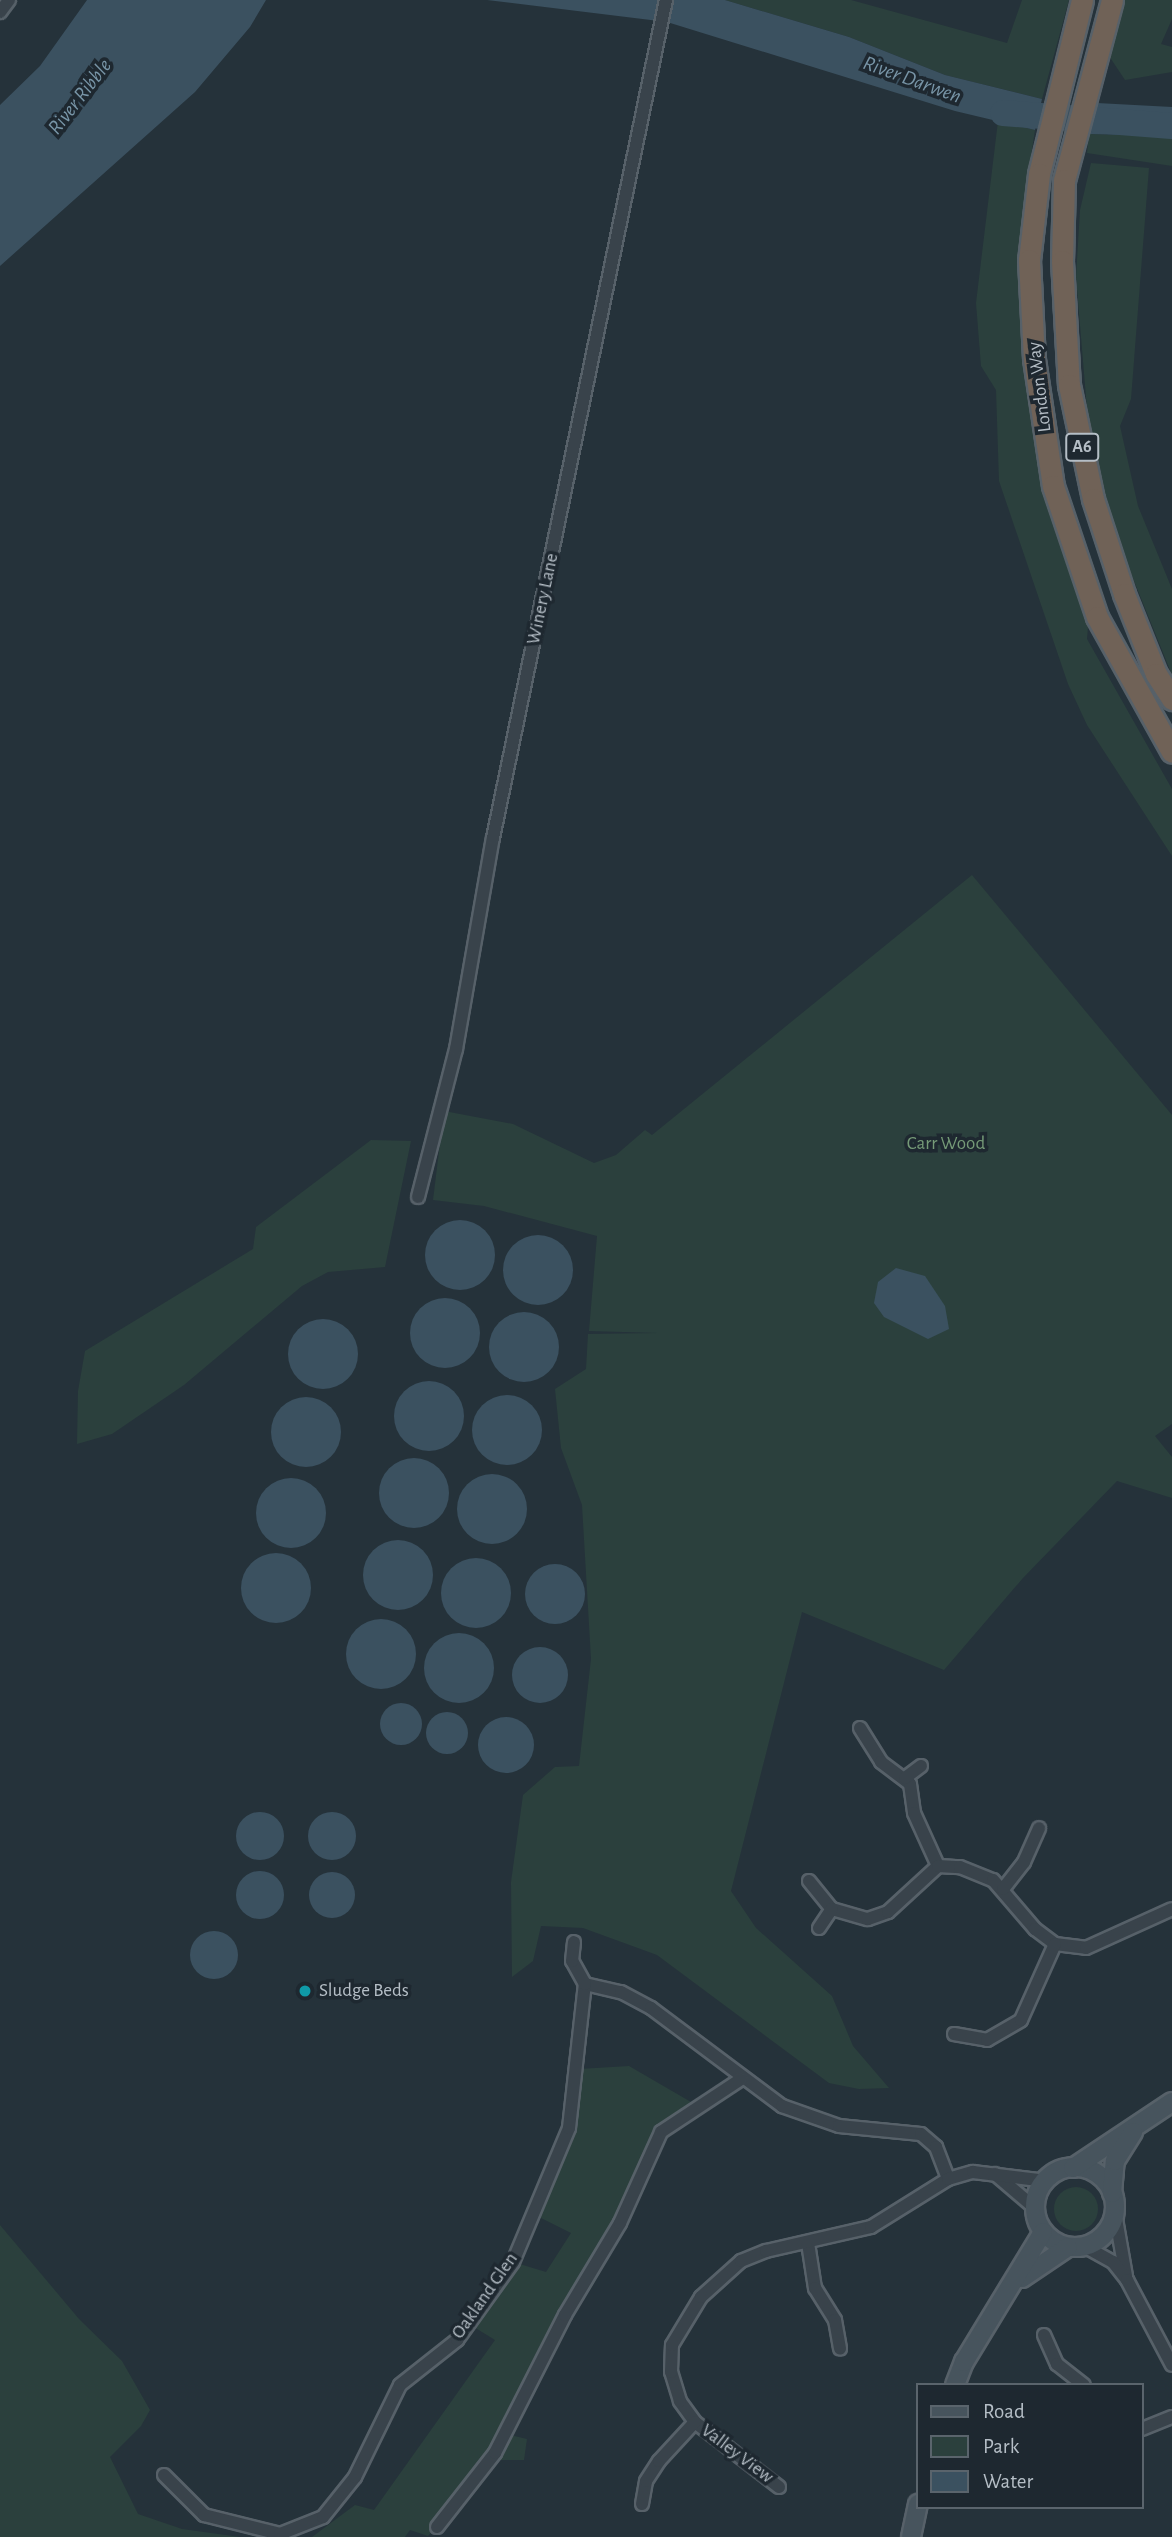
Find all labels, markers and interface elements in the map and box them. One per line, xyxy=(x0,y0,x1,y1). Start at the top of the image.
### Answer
water label: River Darwen xyxy=(859,51,965,109)
water label: River Ribble xyxy=(43,54,117,140)
street label: London Way xyxy=(1023,340,1057,434)
road number: A6 xyxy=(1064,432,1100,462)
street label: Winery Lane xyxy=(522,551,564,647)
park label: Carr Wood xyxy=(907,1133,985,1155)
place label: Sludge Beds xyxy=(319,1980,409,2002)
marker: Sludge Beds xyxy=(297,1983,313,1999)
street label: Oakland Glen xyxy=(447,2248,523,2344)
legend xyxy=(916,2383,1144,2509)
text: Road xyxy=(983,2401,1025,2422)
street label: Valley View xyxy=(696,2419,778,2489)
text: Park xyxy=(983,2436,1019,2457)
text: Water xyxy=(983,2471,1033,2492)

